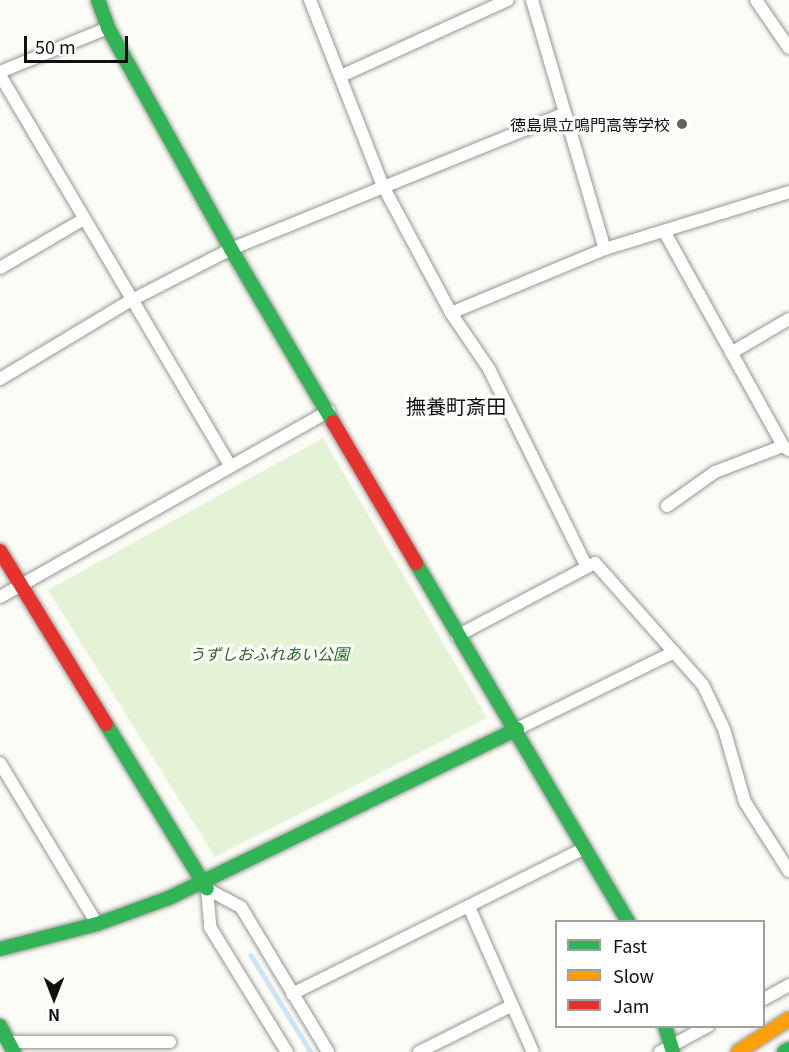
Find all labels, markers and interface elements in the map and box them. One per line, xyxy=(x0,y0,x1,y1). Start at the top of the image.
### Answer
scale bar xyxy=(27,24,130,62)
text: 50 m xyxy=(35,33,76,59)
place label: 徳島県立鳴門高等学校 xyxy=(510,114,670,134)
marker: 徳島県立鳴門高等学校 xyxy=(675,117,689,131)
district label: 撫養町斎田 xyxy=(406,393,506,417)
park label: うずしおふれあい公園 xyxy=(189,643,349,663)
legend xyxy=(555,920,765,1028)
text: Fast xyxy=(613,932,647,958)
text: Slow xyxy=(613,962,654,988)
north arrow xyxy=(24,968,84,1028)
text: Jam xyxy=(613,992,649,1018)
text: N xyxy=(48,1004,60,1028)

